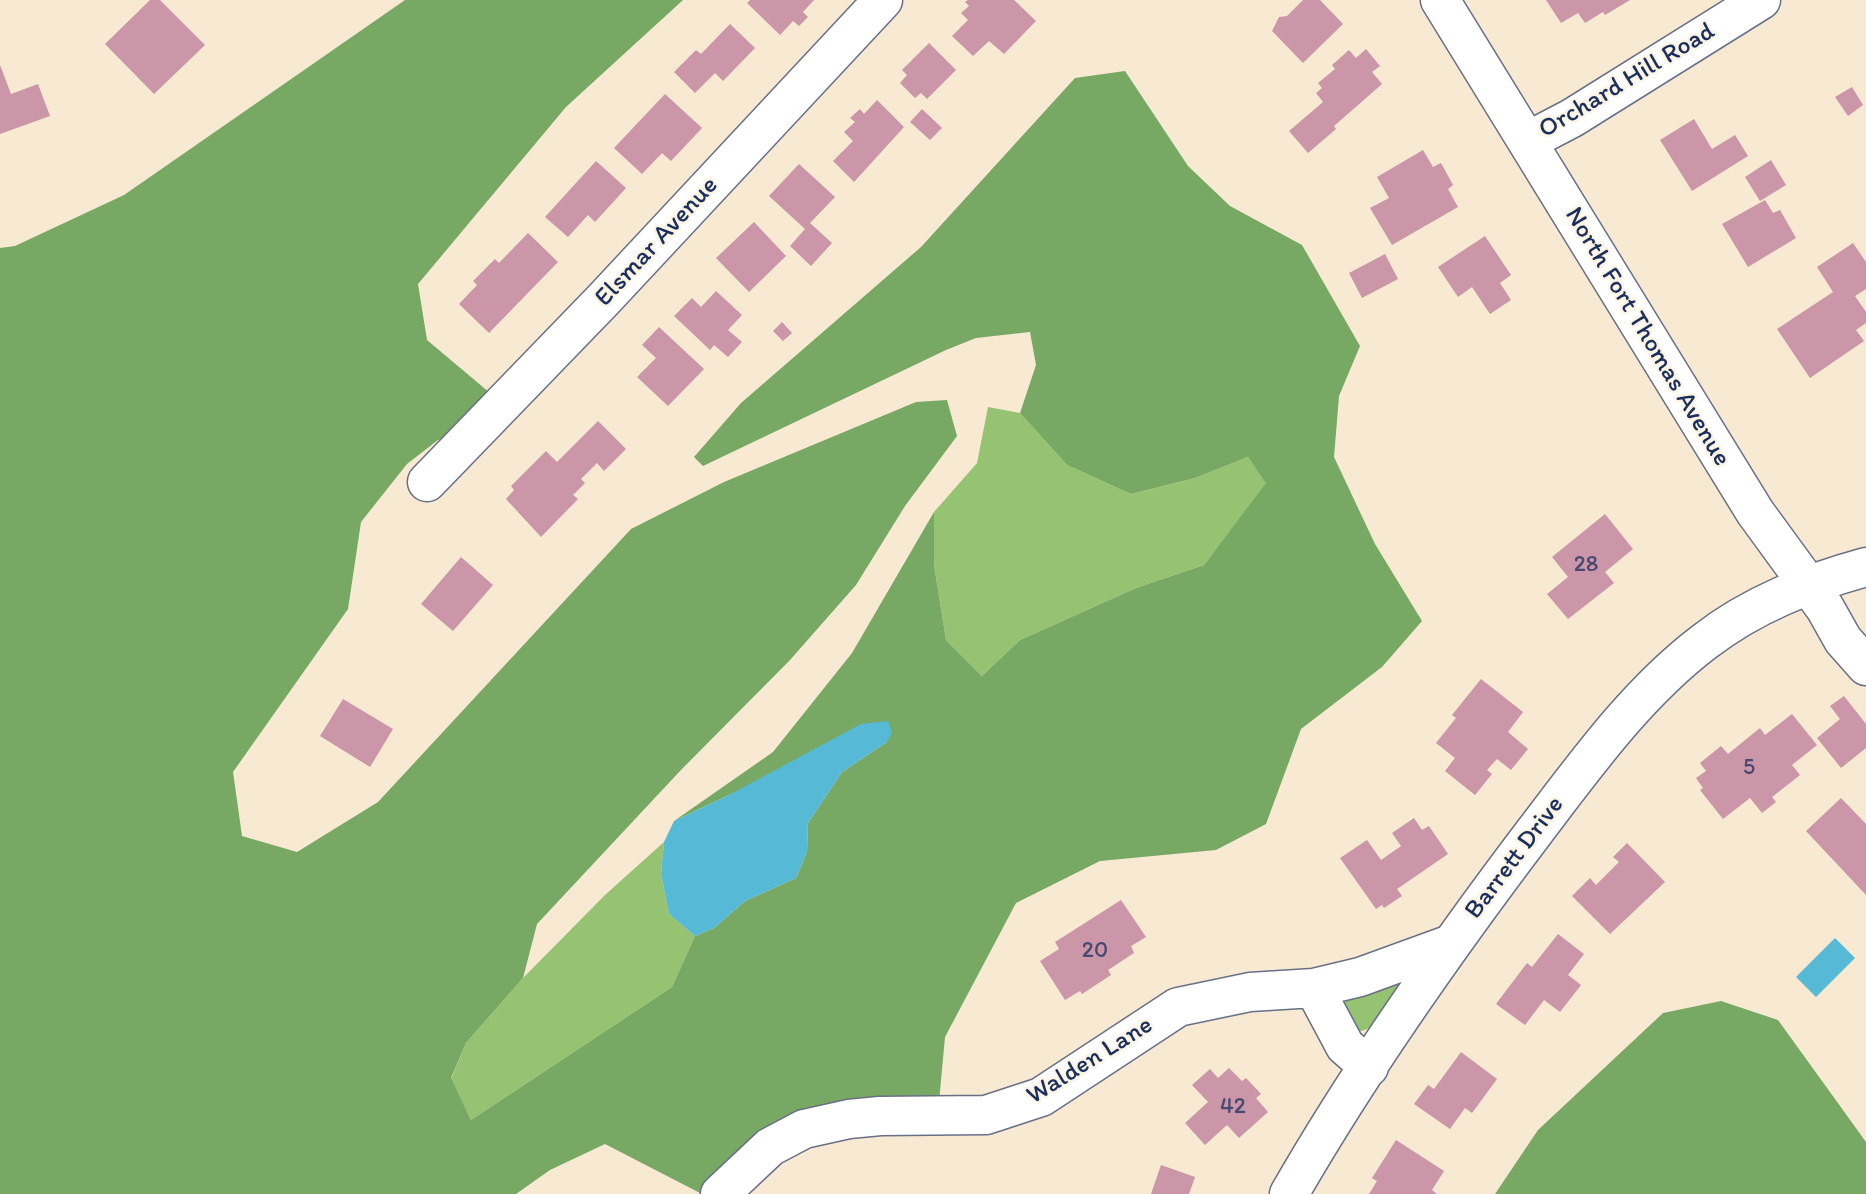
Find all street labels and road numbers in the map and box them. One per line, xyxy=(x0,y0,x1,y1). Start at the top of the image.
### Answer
street label: Orchard Hill Road xyxy=(1533,16,1721,146)
street label: Elsmar Avenue xyxy=(589,171,725,313)
street label: North Fort Thomas Avenue xyxy=(1557,202,1737,472)
street label: Barrett Drive xyxy=(1459,790,1571,926)
street label: Walden Lane xyxy=(1021,1010,1159,1112)

